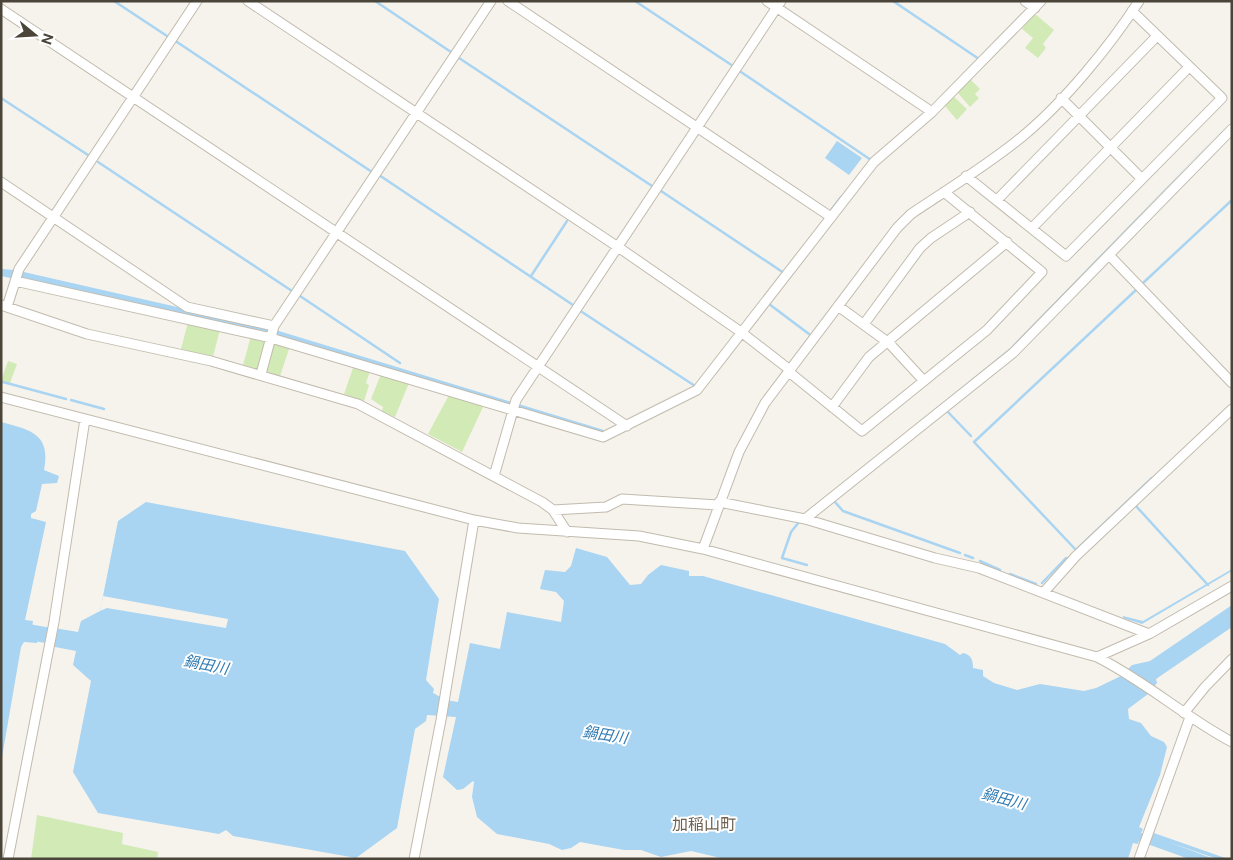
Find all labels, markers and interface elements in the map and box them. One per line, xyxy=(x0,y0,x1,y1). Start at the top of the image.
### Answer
north arrow xyxy=(10,10,60,60)
text: N xyxy=(38,31,57,47)
water label: 鍋田川 xyxy=(182,652,232,678)
water label: 鍋田川 xyxy=(582,723,631,747)
water label: 鍋田川 xyxy=(980,784,1030,813)
district label: 加稲山町 xyxy=(672,815,736,834)

